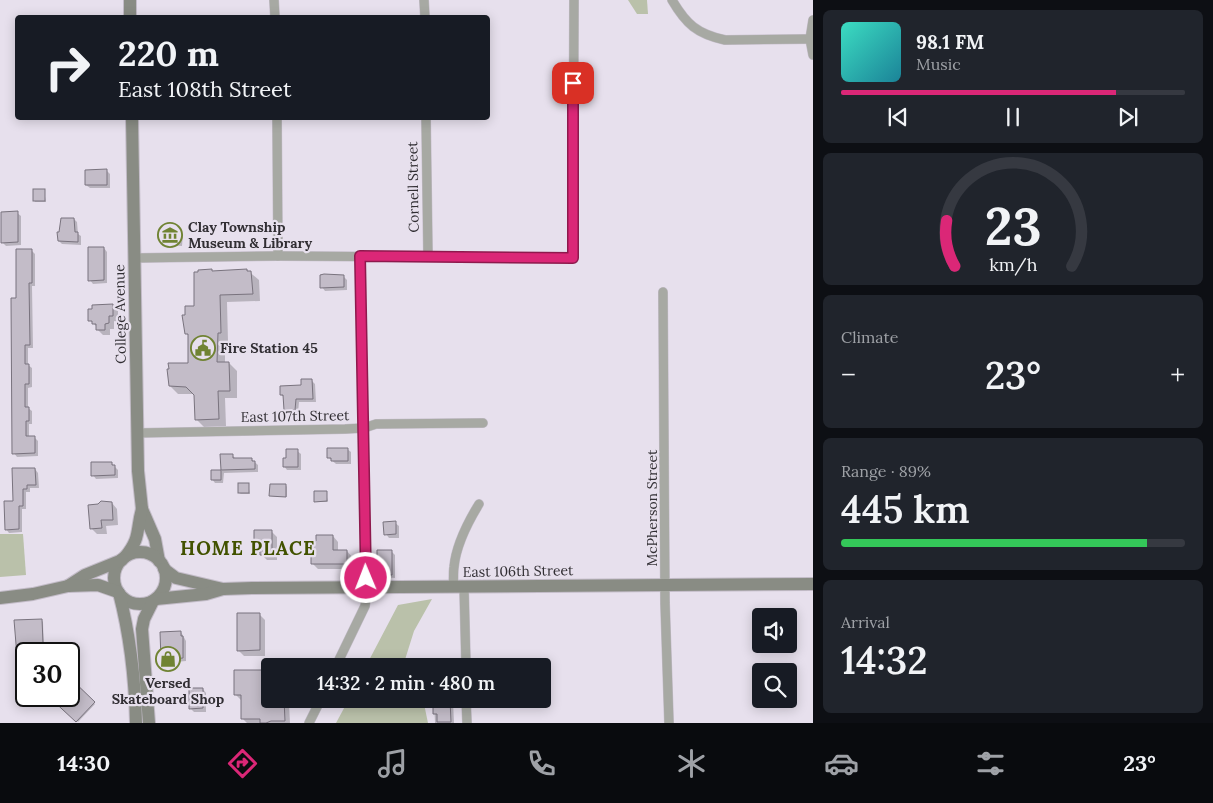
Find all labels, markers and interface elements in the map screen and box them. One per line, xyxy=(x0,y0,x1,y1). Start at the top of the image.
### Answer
text: 98.1 FM xyxy=(916,30,984,54)
text: 220 m xyxy=(118,31,219,76)
icon: right xyxy=(35,35,100,100)
text: Music xyxy=(916,54,961,74)
pin xyxy=(552,62,594,104)
icon: arrive xyxy=(559,69,587,97)
text: East 108th Street xyxy=(118,75,291,103)
icon: previous xyxy=(884,103,912,131)
icon: pause xyxy=(999,103,1027,131)
icon: next xyxy=(1114,103,1142,131)
street label: Cornell Street xyxy=(403,141,423,233)
text: 23 xyxy=(985,193,1041,259)
place label: Clay Township Museum & Library xyxy=(188,218,312,252)
museum icon: Clay Township Museum & Library xyxy=(157,222,183,248)
text: km/h xyxy=(989,253,1037,276)
street label: College Avenue xyxy=(110,264,130,364)
text: Climate xyxy=(841,327,898,347)
public building icon: Fire Station 45 xyxy=(190,335,216,361)
place label: Fire Station 45 xyxy=(220,339,318,357)
text: 23° xyxy=(985,351,1041,399)
text: − xyxy=(841,357,856,393)
text: + xyxy=(1170,357,1185,393)
street label: East 107th Street xyxy=(241,406,350,426)
street label: McPherson Street xyxy=(643,449,661,566)
text: Range · 89% xyxy=(841,461,931,481)
text: 445 km xyxy=(841,485,970,533)
district label: HOME PLACE xyxy=(180,536,316,560)
position arrow xyxy=(339,551,391,603)
street label: East 106th Street xyxy=(463,561,574,581)
map controls xyxy=(752,608,797,708)
button: sound xyxy=(752,608,797,653)
text: Arrival xyxy=(841,612,890,632)
text: 14:32 xyxy=(841,636,928,684)
speed limit sign: 30 xyxy=(15,642,80,707)
shop icon: Versed Skateboard Shop xyxy=(155,646,181,672)
button: search xyxy=(752,663,797,708)
text: 14:32 · 2 min · 480 m xyxy=(317,671,495,695)
place label: Versed Skateboard Shop xyxy=(112,674,224,708)
icon: directions xyxy=(225,746,260,781)
icon: music xyxy=(375,746,410,781)
icon: phone xyxy=(524,746,559,781)
icon: climate xyxy=(674,746,709,781)
icon: car xyxy=(824,746,859,781)
icon: filters xyxy=(973,746,1008,781)
text: 14:30 xyxy=(57,749,110,777)
text: 23° xyxy=(1123,749,1156,777)

